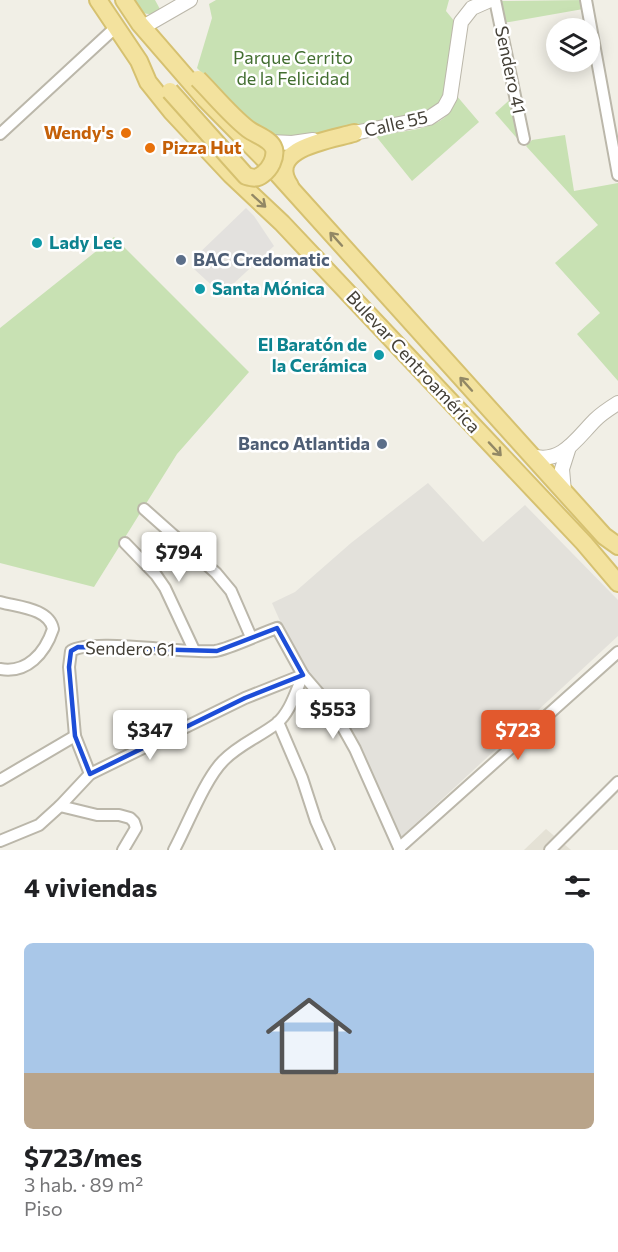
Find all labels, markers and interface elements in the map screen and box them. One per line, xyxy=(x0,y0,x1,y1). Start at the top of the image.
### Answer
map controls xyxy=(546,18,600,72)
button: layers xyxy=(546,18,600,72)
street label: Sendero 41 xyxy=(491,24,531,116)
park label: Parque Cerrito de la Felicidad xyxy=(233,46,353,89)
street label: Calle 55 xyxy=(362,105,430,141)
place label: Wendy's xyxy=(44,121,114,143)
marker: Wendy's xyxy=(119,126,133,140)
place label: Pizza Hut xyxy=(162,136,242,158)
marker: Pizza Hut xyxy=(143,141,157,155)
one-way arrow xyxy=(252,194,267,208)
place label: Lady Lee xyxy=(49,231,122,253)
one-way arrow xyxy=(329,231,343,246)
marker: Lady Lee xyxy=(30,236,44,250)
place label: BAC Credomatic xyxy=(193,248,330,270)
marker: BAC Credomatic xyxy=(174,253,188,267)
place label: Santa Mónica xyxy=(212,277,325,299)
marker: Santa Mónica xyxy=(193,282,207,296)
street label: Bulevar Centroamérica xyxy=(342,286,485,437)
place label: El Baratón de la Cerámica xyxy=(258,333,367,376)
marker: El Baratón de la Cerámica xyxy=(372,348,386,362)
one-way arrow xyxy=(459,376,473,391)
place label: Banco Atlantida xyxy=(238,432,370,454)
marker: Banco Atlantida xyxy=(375,437,389,451)
one-way arrow xyxy=(487,442,502,457)
pin: $794 xyxy=(143,532,215,583)
text: $794 xyxy=(156,539,202,563)
street label: Sendero 61 xyxy=(85,636,175,660)
pin: $553 xyxy=(297,689,369,740)
text: $553 xyxy=(310,696,356,720)
pin: $347 xyxy=(114,710,186,761)
pin: $723 xyxy=(482,710,554,761)
text: $347 xyxy=(127,717,173,741)
text: $723 xyxy=(495,717,541,741)
icon: filters xyxy=(561,870,594,903)
text: 4 viviendas xyxy=(24,871,157,902)
icon: home xyxy=(255,982,363,1090)
text: $723/mes xyxy=(24,1141,142,1172)
text: 3 hab. · 89 m² xyxy=(24,1172,143,1196)
text: Piso xyxy=(24,1196,63,1220)

